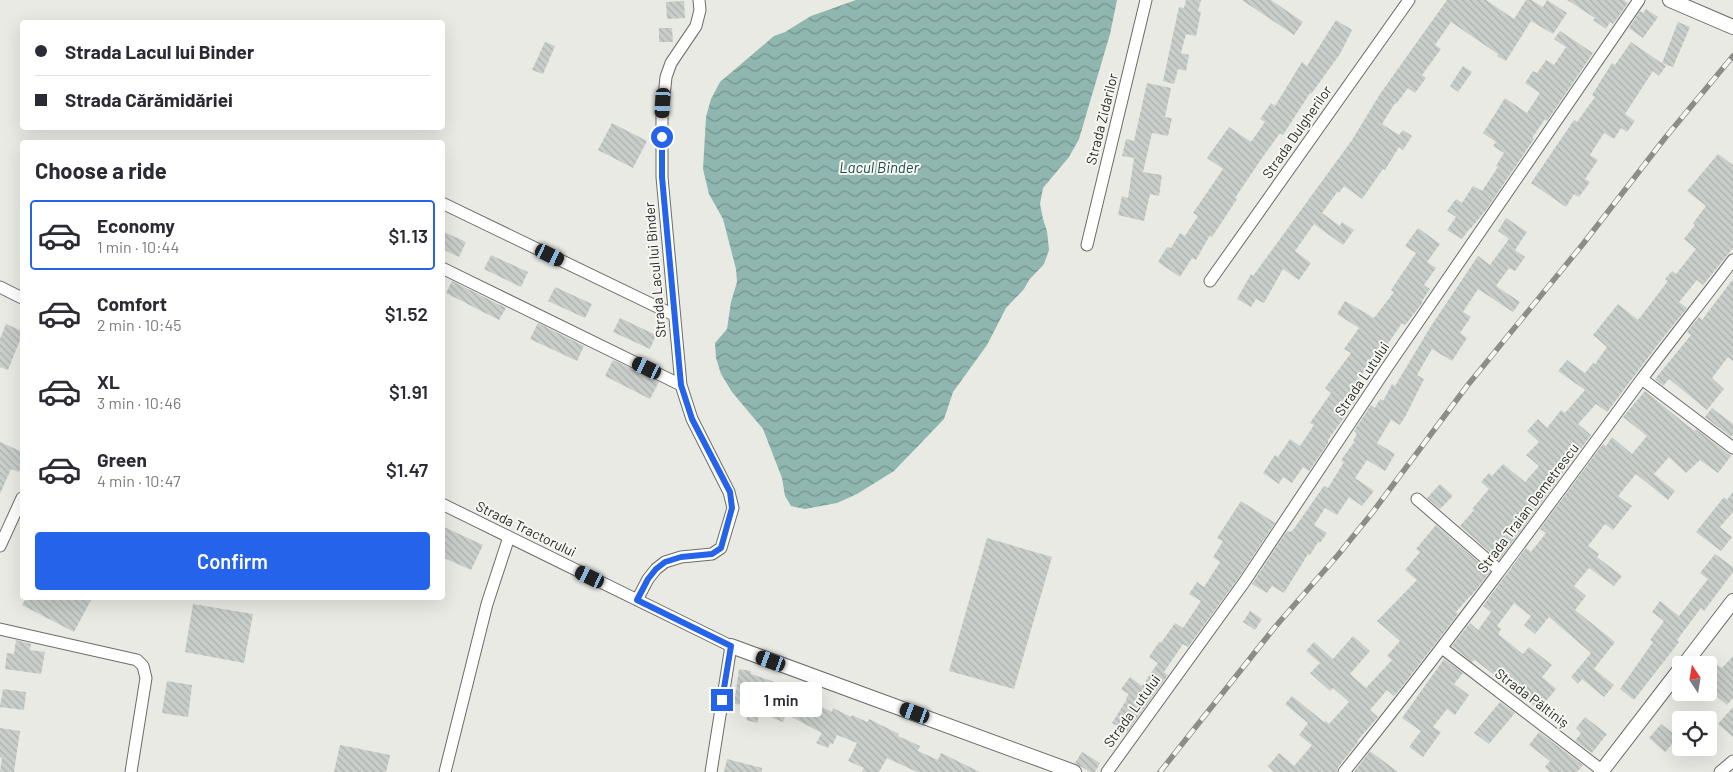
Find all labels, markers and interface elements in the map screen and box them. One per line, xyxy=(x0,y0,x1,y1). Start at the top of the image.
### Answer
text: Strada Lacul lui Binder xyxy=(65,40,254,63)
street label: Strada Zidarilor xyxy=(1082,71,1121,166)
street label: Strada Dulgherilor xyxy=(1258,82,1335,181)
text: Strada Cărămidăriei xyxy=(65,88,233,111)
car xyxy=(654,88,671,118)
route start xyxy=(651,126,673,148)
text: Choose a ride xyxy=(35,157,167,183)
water label: Lacul Binder xyxy=(839,158,919,176)
street label: Strada Lacul lui Binder xyxy=(640,202,669,339)
icon: car xyxy=(37,213,82,258)
text: Economy xyxy=(97,214,175,237)
text: $1.13 xyxy=(389,224,428,247)
text: 1 min · 10:44 xyxy=(97,237,179,256)
car xyxy=(533,242,566,268)
icon: car xyxy=(37,291,82,336)
text: Comfort xyxy=(97,292,167,315)
text: $1.52 xyxy=(385,302,428,325)
text: 2 min · 10:45 xyxy=(97,315,182,334)
street label: Strada Lutului xyxy=(1331,339,1393,419)
car xyxy=(630,355,663,381)
icon: car xyxy=(37,369,82,414)
text: XL xyxy=(97,370,120,393)
text: $1.91 xyxy=(389,380,428,403)
text: 3 min · 10:46 xyxy=(97,393,181,412)
street label: Strada Traian Demetrescu xyxy=(1473,440,1582,576)
icon: car xyxy=(37,447,82,492)
text: Green xyxy=(97,448,147,471)
text: $1.47 xyxy=(386,458,428,481)
text: 4 min · 10:47 xyxy=(97,471,181,490)
street label: Strada Tractorului xyxy=(473,497,579,560)
button: Confirm xyxy=(35,532,430,590)
car xyxy=(573,564,606,590)
car xyxy=(754,649,787,673)
north arrow xyxy=(1672,656,1718,701)
map controls xyxy=(1672,656,1717,756)
street label: Strada Păltiniș xyxy=(1492,664,1573,731)
street label: Strada Lutului xyxy=(1100,671,1164,750)
callout: 1 min xyxy=(740,682,822,718)
route end xyxy=(711,689,733,711)
text: 1 min xyxy=(764,690,798,709)
car xyxy=(898,701,931,725)
button: locate xyxy=(1672,711,1717,756)

